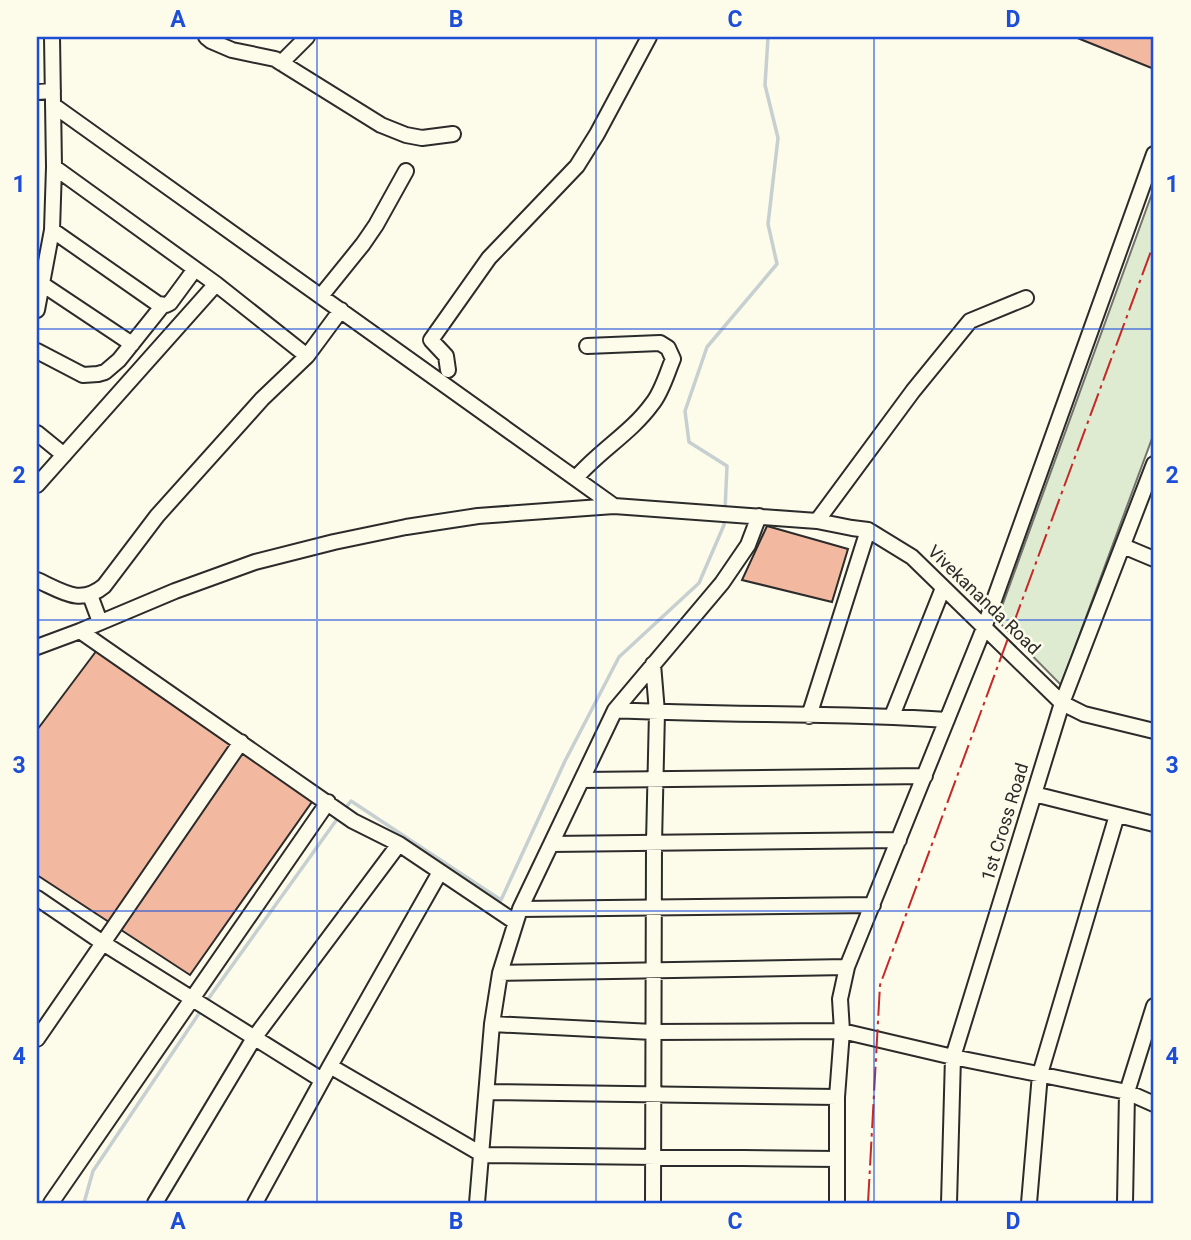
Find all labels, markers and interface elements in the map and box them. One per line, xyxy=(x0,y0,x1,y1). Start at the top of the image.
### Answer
text: A xyxy=(170,6,186,33)
text: B xyxy=(449,6,463,33)
text: C xyxy=(727,6,743,33)
text: D xyxy=(1006,6,1020,33)
text: 1 xyxy=(12,171,26,198)
text: 1 xyxy=(1165,171,1179,198)
text: 2 xyxy=(12,462,26,489)
text: 2 xyxy=(1165,462,1179,489)
street label: Vivekananda Road xyxy=(924,541,1045,659)
text: 3 xyxy=(12,752,26,779)
text: 3 xyxy=(1165,752,1179,779)
street label: 1st Cross Road xyxy=(977,760,1032,883)
text: 4 xyxy=(12,1043,26,1070)
text: 4 xyxy=(1165,1043,1179,1070)
text: A xyxy=(170,1208,186,1235)
text: B xyxy=(449,1208,463,1235)
text: C xyxy=(727,1208,743,1235)
text: D xyxy=(1006,1208,1020,1235)

